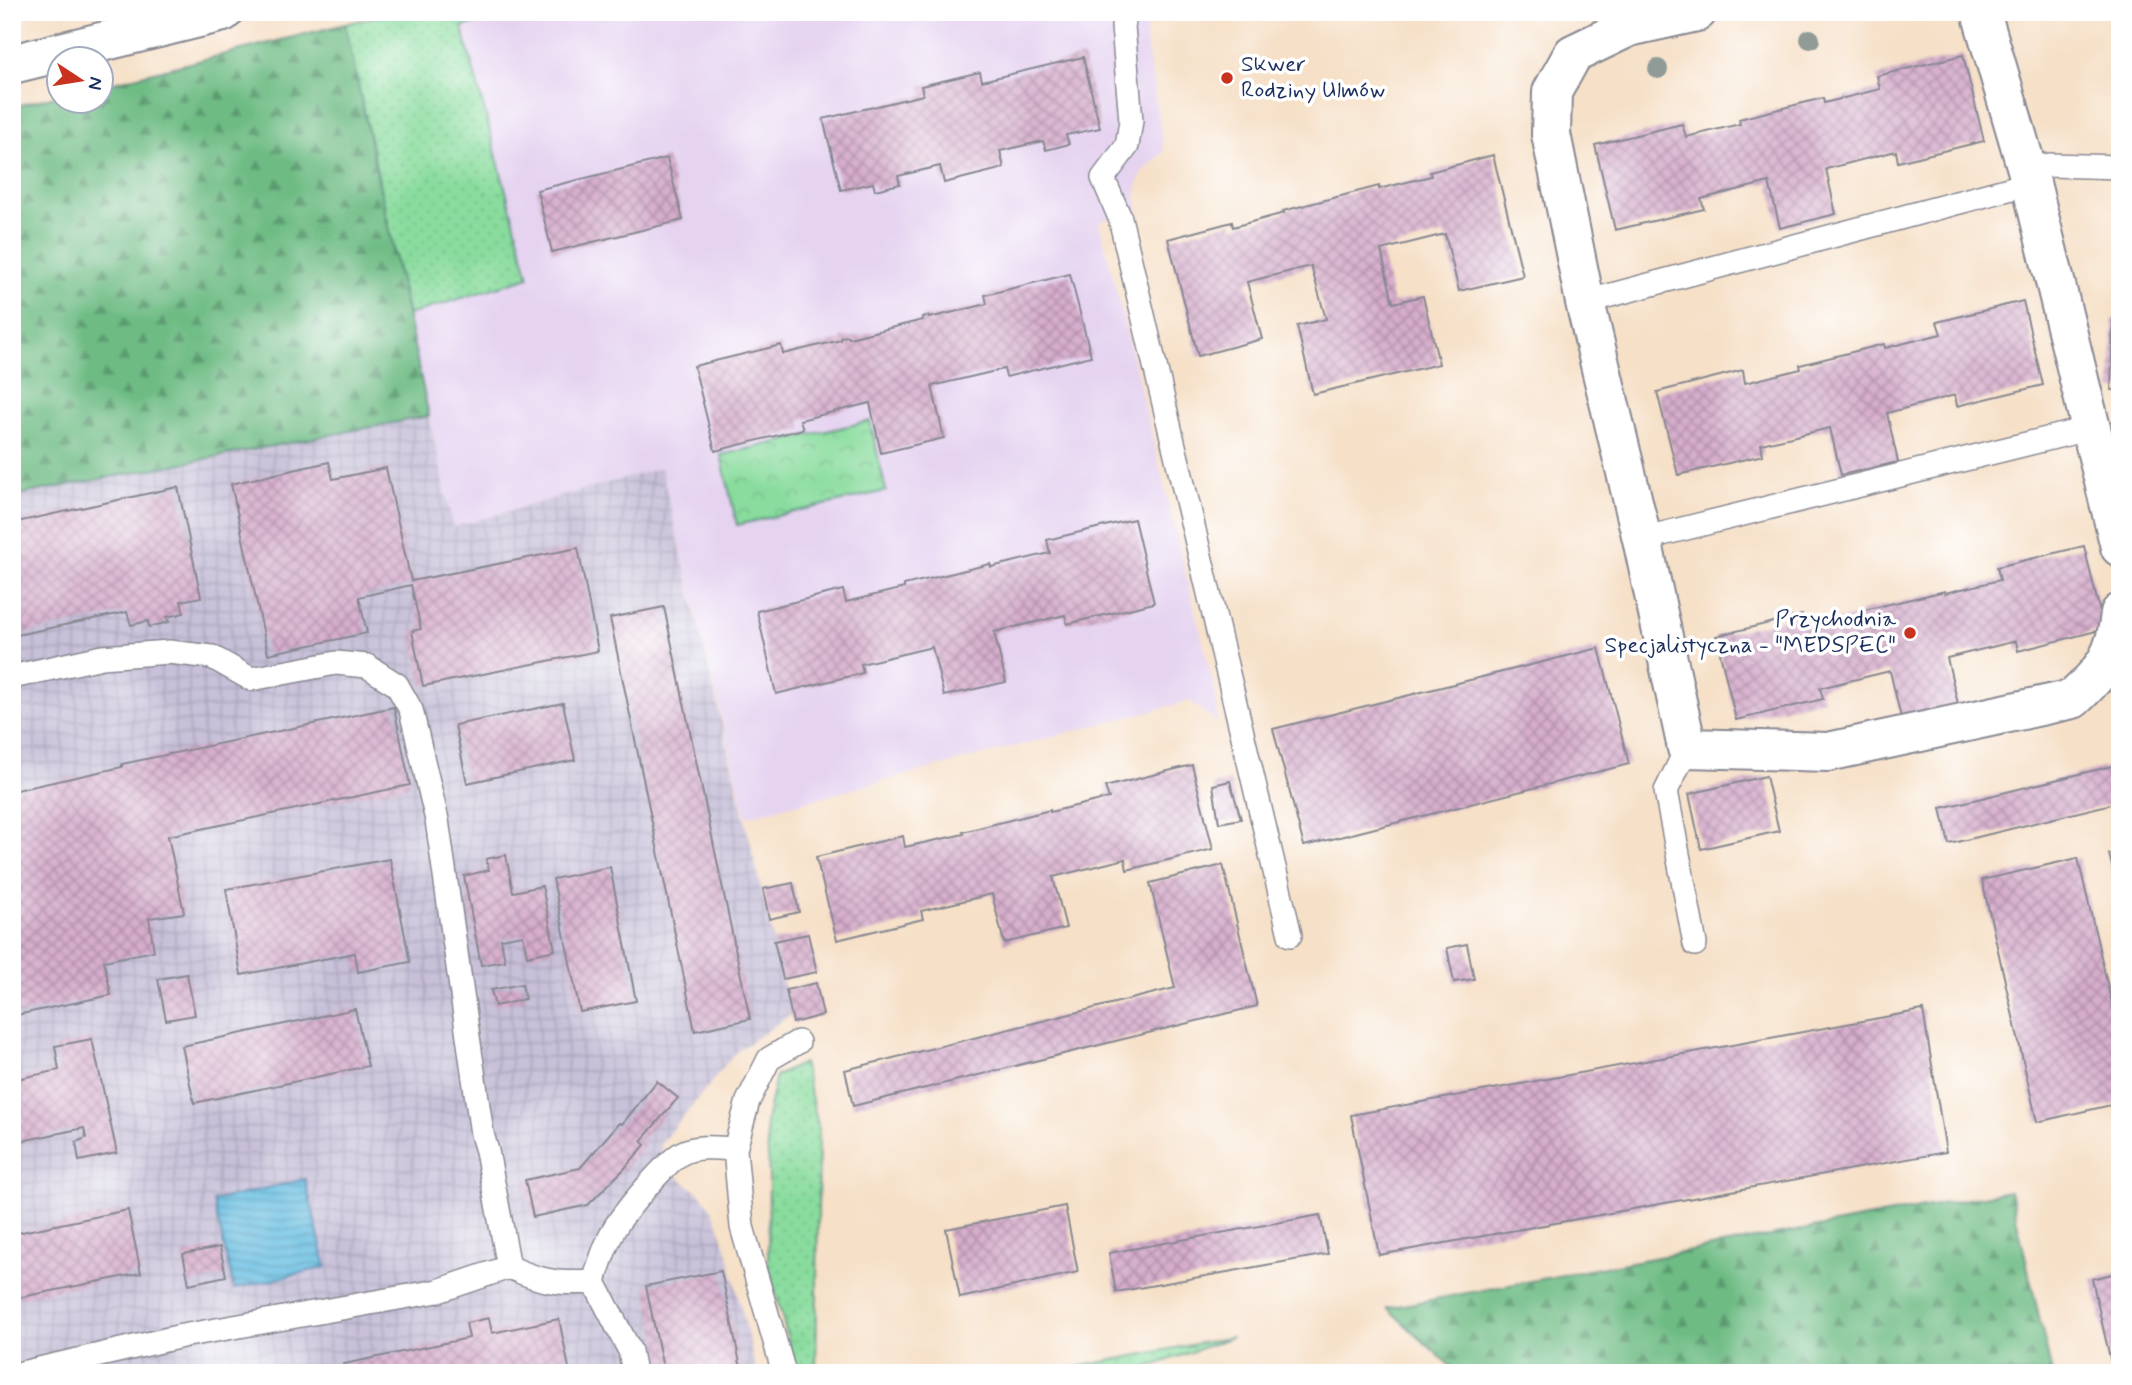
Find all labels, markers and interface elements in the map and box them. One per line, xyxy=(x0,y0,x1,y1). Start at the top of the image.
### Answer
north arrow xyxy=(46,46,116,116)
place label: Skwer Rodziny Ulmów xyxy=(1241,50,1385,106)
marker: Skwer Rodziny Ulmów xyxy=(1219,70,1235,86)
text: N xyxy=(82,74,109,92)
place label: Przychodnia Specjalistyczna - "MEDSPEC" xyxy=(1605,605,1896,661)
marker: Przychodnia Specjalistyczna - "MEDSPEC" xyxy=(1902,625,1918,641)

